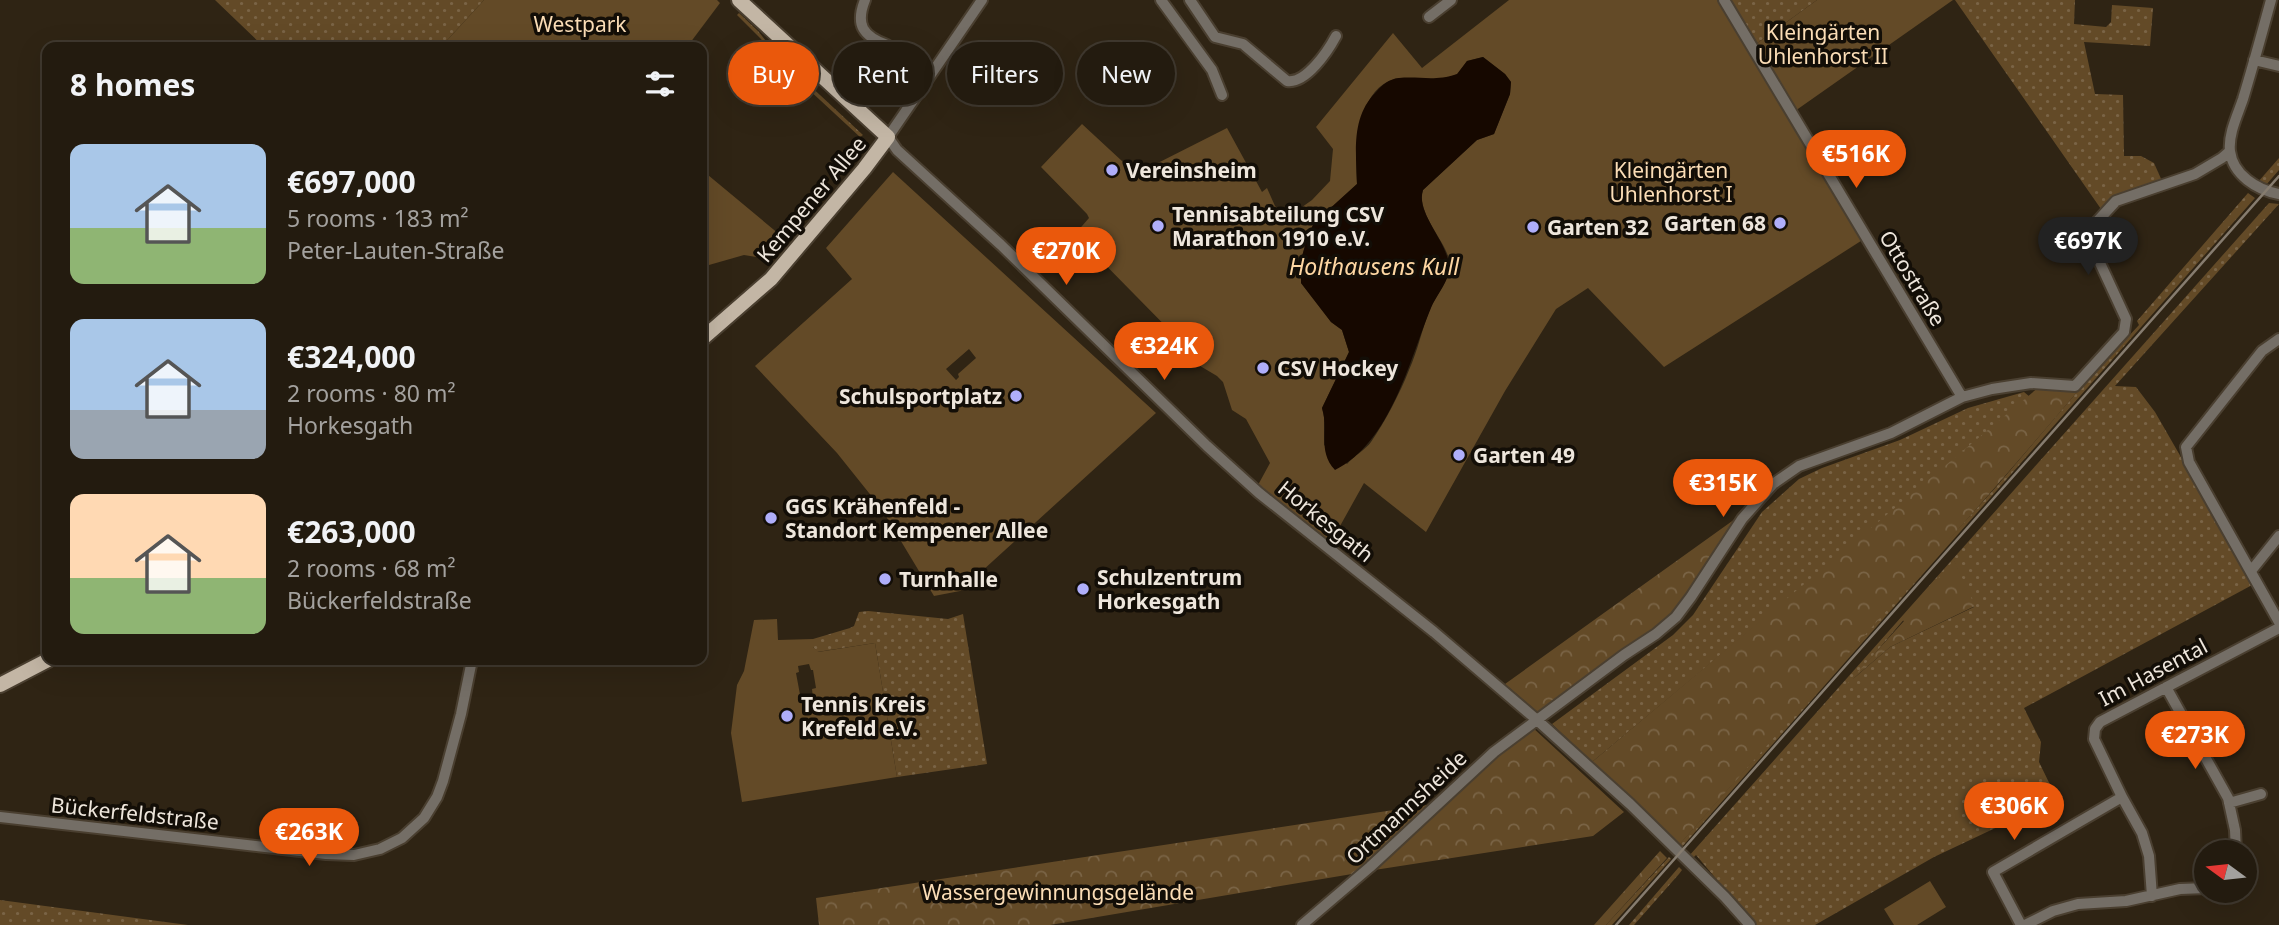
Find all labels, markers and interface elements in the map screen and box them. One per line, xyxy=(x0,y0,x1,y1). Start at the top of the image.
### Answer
park label: Westpark xyxy=(533,10,627,38)
park label: Kleingärten Uhlenhorst II xyxy=(1758,18,1888,70)
chip: Buy xyxy=(728,42,819,105)
chip: Rent xyxy=(833,42,933,105)
chip: Filters xyxy=(947,42,1063,105)
chip: New xyxy=(1077,42,1175,105)
text: 8 homes xyxy=(70,64,195,105)
icon: filters xyxy=(641,65,679,103)
street label: Kempener Allee xyxy=(750,130,872,268)
pin: €516K xyxy=(1807,130,1905,190)
text: €516K xyxy=(1822,137,1890,169)
place label: Vereinsheim xyxy=(1126,156,1257,184)
park label: Kleingärten Uhlenhorst I xyxy=(1609,156,1733,208)
text: €697,000 xyxy=(287,161,416,202)
marker: Vereinsheim xyxy=(1104,162,1120,178)
icon: home xyxy=(126,172,210,256)
place label: Tennisabteilung CSV Marathon 1910 e.V. xyxy=(1172,200,1384,252)
text: 5 rooms · 183 m² xyxy=(287,202,469,234)
place label: Garten 68 xyxy=(1664,209,1766,237)
place label: Garten 32 xyxy=(1547,213,1649,241)
marker: Garten 68 xyxy=(1772,215,1788,231)
marker: Tennisabteilung CSV Marathon 1910 e.V. xyxy=(1150,218,1166,234)
pin: €697K xyxy=(2039,218,2137,277)
marker: Garten 32 xyxy=(1525,219,1541,235)
text: €697K xyxy=(2054,224,2122,256)
street label: Ottostraße xyxy=(1873,225,1953,331)
pin: €270K xyxy=(1017,228,1115,287)
text: Peter-Lauten-Straße xyxy=(287,234,505,266)
text: €270K xyxy=(1032,234,1100,266)
water label: Holthausens Kull xyxy=(1289,250,1460,282)
pin: €324K xyxy=(1115,322,1213,382)
text: €324K xyxy=(1130,329,1198,361)
text: €324,000 xyxy=(287,336,416,377)
icon: home xyxy=(126,347,210,431)
place label: CSV Hockey xyxy=(1277,354,1398,382)
marker: CSV Hockey xyxy=(1255,360,1271,376)
text: 2 rooms · 80 m² xyxy=(287,377,456,409)
place label: Schulsportplatz xyxy=(839,382,1002,410)
marker: Schulsportplatz xyxy=(1008,388,1024,404)
text: Horkesgath xyxy=(287,409,413,441)
place label: Garten 49 xyxy=(1473,441,1575,469)
marker: Garten 49 xyxy=(1451,447,1467,463)
pin: €315K xyxy=(1674,460,1772,519)
text: €315K xyxy=(1689,466,1757,498)
street label: Horkesgath xyxy=(1272,474,1380,568)
place label: GGS Krähenfeld - Standort Kempener Allee xyxy=(785,492,1048,544)
marker: GGS Krähenfeld - Standort Kempener Allee xyxy=(763,510,779,526)
text: €263,000 xyxy=(287,511,416,552)
icon: home xyxy=(126,522,210,606)
text: 2 rooms · 68 m² xyxy=(287,552,456,584)
place label: Schulzentrum Horkesgath xyxy=(1097,563,1242,615)
place label: Turnhalle xyxy=(899,565,998,593)
marker: Turnhalle xyxy=(877,571,893,587)
marker: Schulzentrum Horkesgath xyxy=(1075,581,1091,597)
text: Bückerfeldstraße xyxy=(287,584,472,616)
street label: Im Hasental xyxy=(2094,632,2212,712)
place label: Tennis Kreis Krefeld e.V. xyxy=(801,690,926,742)
marker: Tennis Kreis Krefeld e.V. xyxy=(779,708,795,724)
pin: €273K xyxy=(2146,712,2244,771)
text: €273K xyxy=(2161,718,2229,750)
street label: Ortmannsheide xyxy=(1340,744,1472,870)
pin: €306K xyxy=(1965,782,2063,842)
text: €306K xyxy=(1980,789,2048,821)
street label: Bückerfeldstraße xyxy=(50,790,220,836)
pin: €263K xyxy=(260,808,358,868)
text: €263K xyxy=(275,815,343,847)
north arrow xyxy=(2194,840,2258,903)
map controls xyxy=(2194,840,2257,903)
park label: Wassergewinnungsgelände xyxy=(922,878,1194,906)

